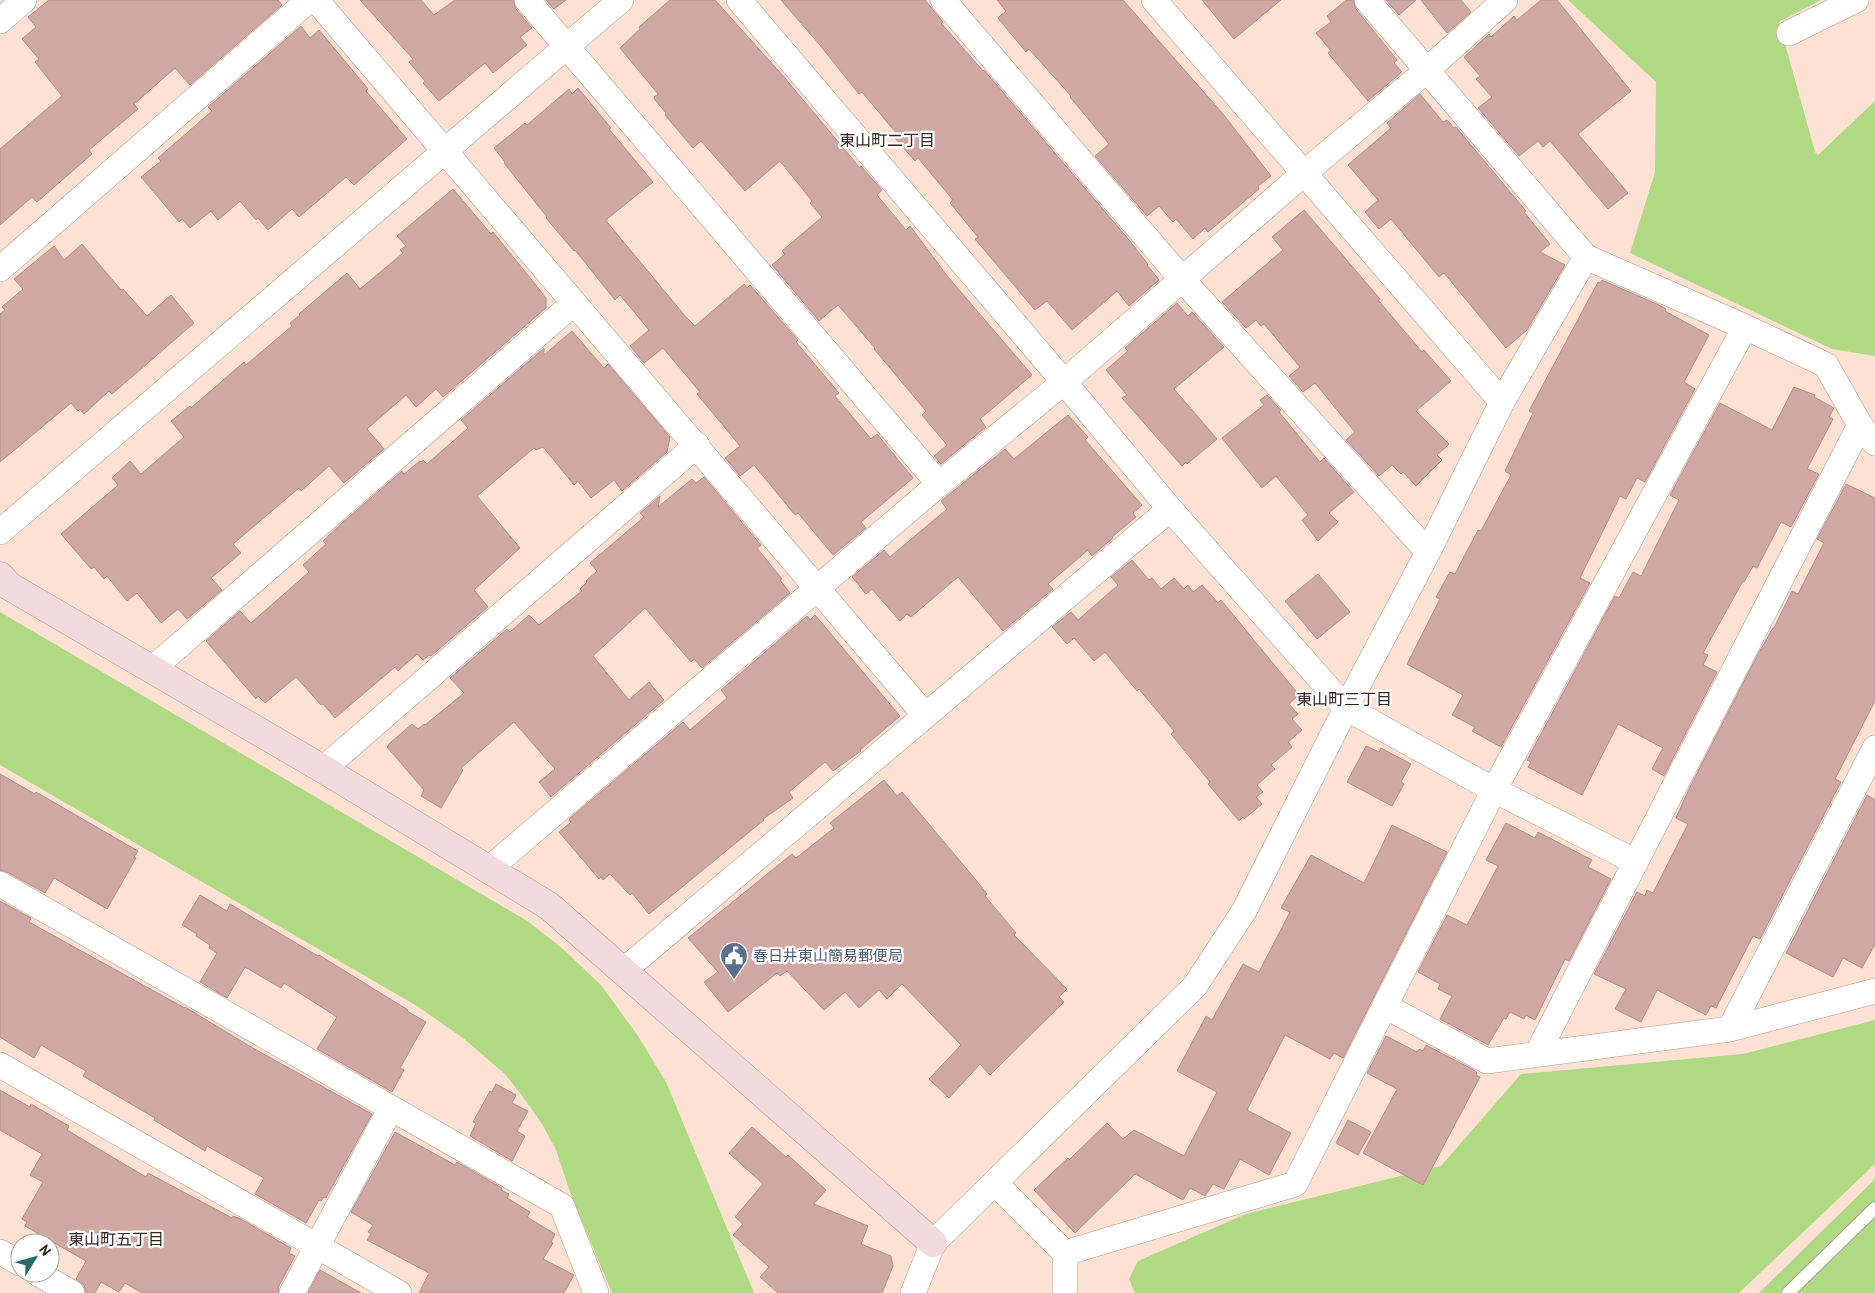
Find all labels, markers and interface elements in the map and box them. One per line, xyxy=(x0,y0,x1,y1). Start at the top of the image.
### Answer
district label: 東山町二丁目 xyxy=(839,130,935,150)
district label: 東山町三丁目 xyxy=(1296,689,1392,709)
public building icon: 春日井東山簡易郵便局 xyxy=(719,941,749,980)
place label: 春日井東山簡易郵便局 xyxy=(753,946,903,965)
district label: 東山町五丁目 xyxy=(68,1229,164,1249)
north arrow xyxy=(10,1233,60,1283)
text: N xyxy=(35,1241,55,1259)

